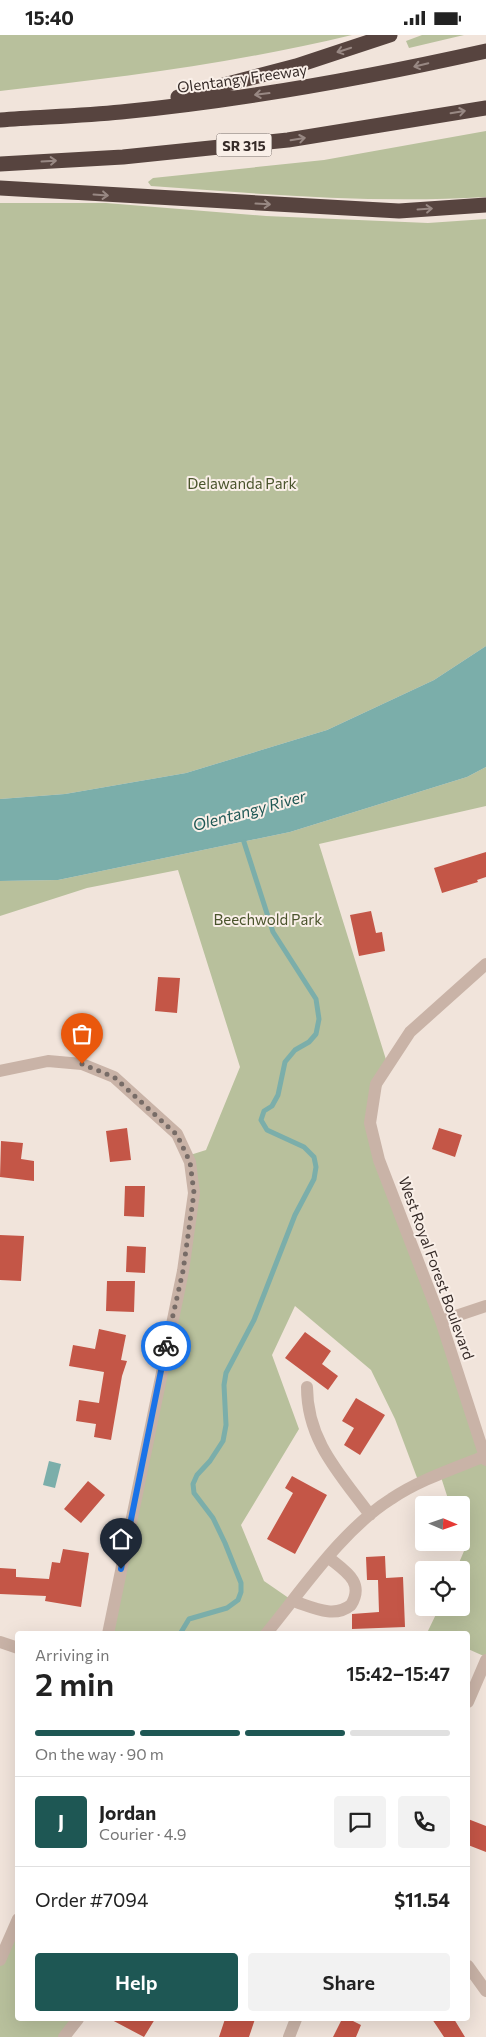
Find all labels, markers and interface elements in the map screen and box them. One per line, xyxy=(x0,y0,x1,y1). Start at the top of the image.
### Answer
text: 15:40 xyxy=(25,6,74,29)
one-way arrow xyxy=(336,46,352,55)
street label: Olentangy Freeway xyxy=(176,60,308,96)
one-way arrow xyxy=(414,61,430,70)
one-way arrow xyxy=(254,89,270,99)
one-way arrow xyxy=(450,107,466,117)
road number: SR 315 xyxy=(216,133,272,157)
one-way arrow xyxy=(289,133,305,143)
one-way arrow xyxy=(40,157,56,166)
one-way arrow xyxy=(93,190,109,199)
one-way arrow xyxy=(255,199,271,208)
one-way arrow xyxy=(417,205,433,214)
park label: Delawanda Park xyxy=(187,474,297,492)
water label: Olentangy River xyxy=(190,786,308,834)
park label: Beechwold Park xyxy=(214,910,322,928)
pin xyxy=(61,1013,103,1064)
icon: bag xyxy=(68,1020,96,1048)
street label: West Royal Forest Boulevard xyxy=(395,1174,479,1362)
courier xyxy=(141,1321,191,1371)
icon: bike xyxy=(152,1332,180,1360)
north arrow xyxy=(415,1496,470,1551)
map controls xyxy=(415,1496,470,1616)
pin xyxy=(100,1518,142,1569)
icon: home xyxy=(107,1525,135,1553)
button: locate xyxy=(415,1561,470,1616)
text: Arriving in xyxy=(35,1645,109,1664)
text: 15:42–15:47 xyxy=(346,1662,450,1685)
text: 2 min xyxy=(35,1663,114,1703)
text: On the way · 90 m xyxy=(35,1744,164,1763)
button: chat xyxy=(334,1796,386,1848)
button: phone xyxy=(398,1796,450,1848)
text: Jordan xyxy=(99,1801,156,1824)
text: J xyxy=(58,1810,64,1833)
text: Courier · 4.9 xyxy=(99,1824,186,1843)
text: Order #7094 xyxy=(35,1888,148,1911)
text: $11.54 xyxy=(394,1888,450,1911)
button: Help xyxy=(35,1953,238,2011)
button: Share xyxy=(248,1953,450,2011)

